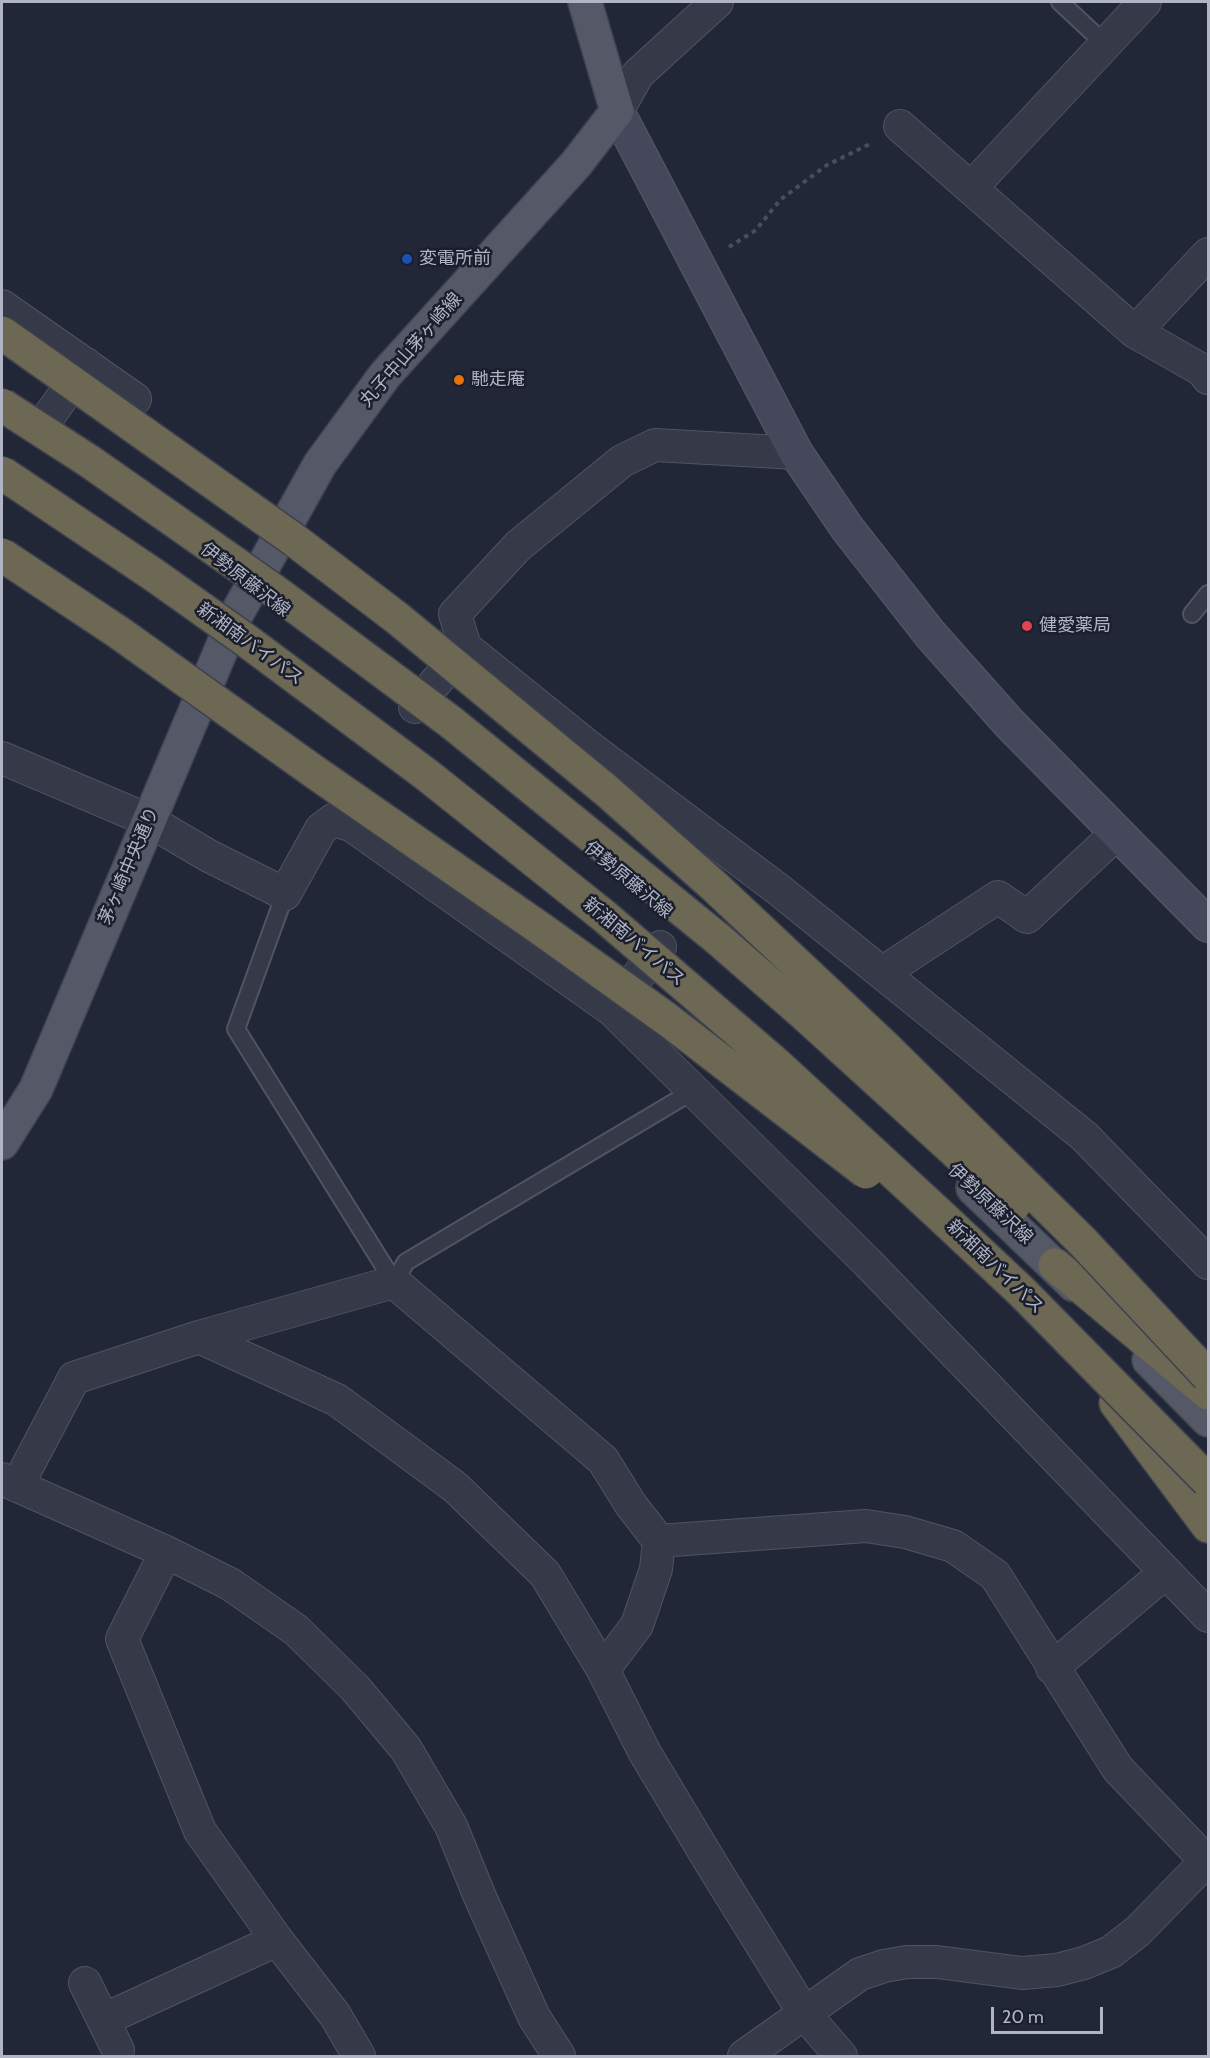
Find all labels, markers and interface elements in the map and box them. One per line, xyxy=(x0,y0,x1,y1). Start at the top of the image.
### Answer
place label: 変電所前 xyxy=(419,248,491,270)
marker: 変電所前 xyxy=(400,252,414,266)
street label: 丸子中山茅ヶ崎線 xyxy=(356,289,466,411)
place label: 馳走庵 xyxy=(471,369,525,391)
marker: 馳走庵 xyxy=(452,373,466,387)
street label: 伊勢原藤沢線 xyxy=(196,538,294,622)
street label: 新湘南バイパス xyxy=(193,598,307,690)
place label: 健愛薬局 xyxy=(1039,615,1111,637)
marker: 健愛薬局 xyxy=(1020,619,1034,633)
street label: 茅ヶ崎中央通り xyxy=(94,804,164,928)
street label: 伊勢原藤沢線 xyxy=(580,837,676,923)
street label: 新湘南バイパス xyxy=(579,893,689,991)
street label: 伊勢原藤沢線 xyxy=(943,1159,1037,1249)
street label: 新湘南バイパス xyxy=(942,1215,1048,1319)
scale bar xyxy=(994,1995,1106,2033)
text: 20 m xyxy=(1002,2006,1044,2028)

